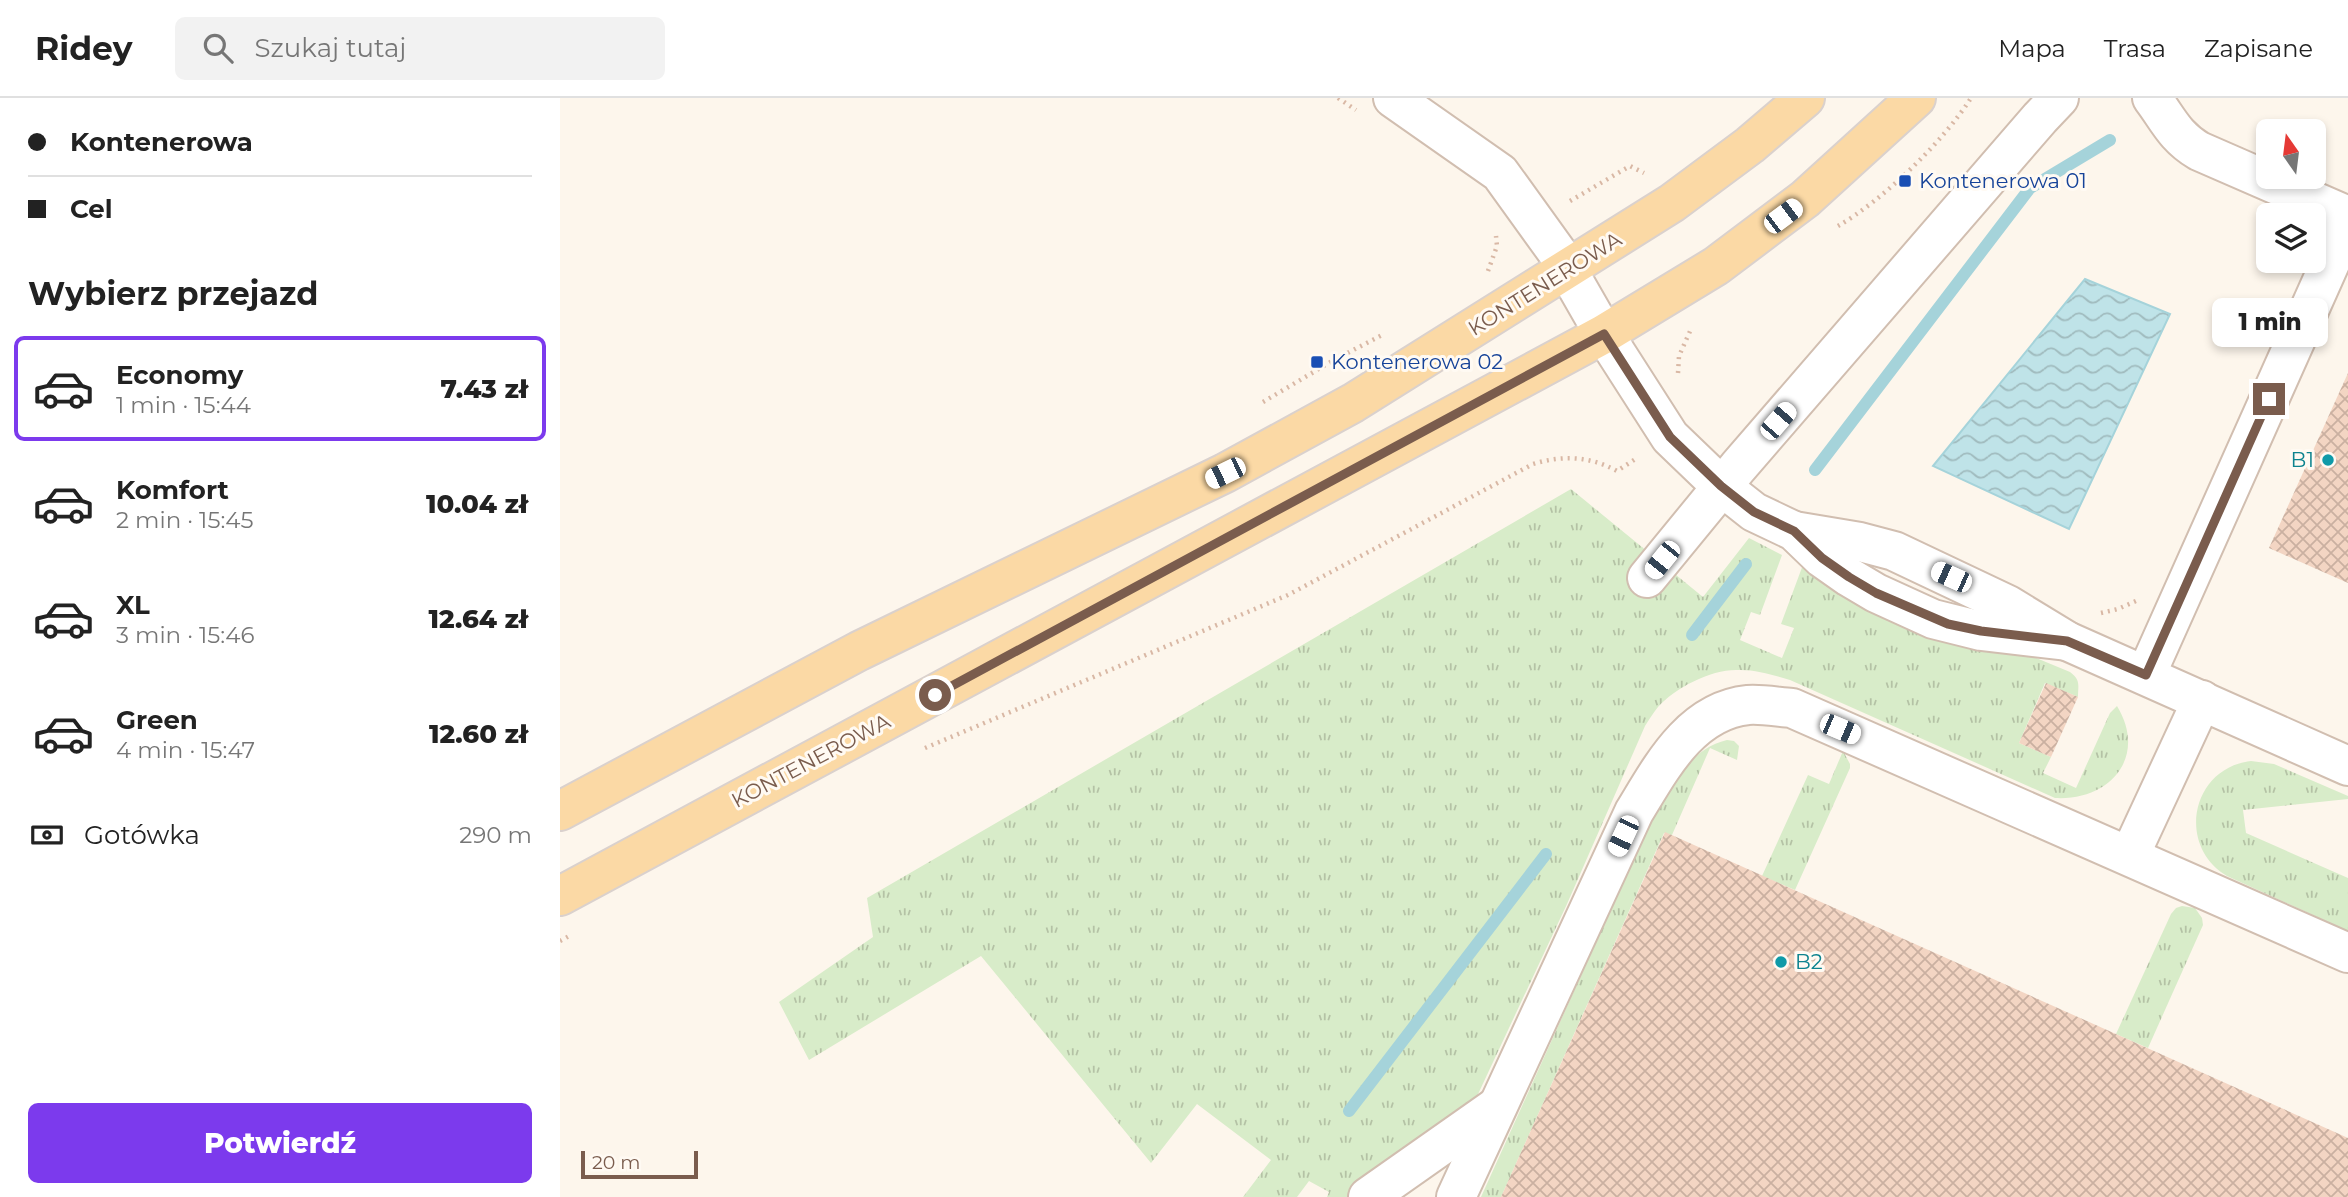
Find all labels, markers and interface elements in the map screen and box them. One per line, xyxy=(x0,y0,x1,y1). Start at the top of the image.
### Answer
search box xyxy=(175,17,665,80)
text: Ridey xyxy=(35,28,133,68)
icon: search xyxy=(199,29,237,67)
text: Szukaj tutaj xyxy=(255,32,406,64)
text: Mapa xyxy=(1998,34,2066,63)
text: Trasa xyxy=(2104,34,2166,63)
text: Zapisane xyxy=(2204,34,2313,63)
north arrow xyxy=(2256,119,2326,189)
map controls xyxy=(2256,119,2326,273)
text: Kontenerowa xyxy=(70,126,253,158)
place label: Kontenerowa 01 xyxy=(1919,168,2087,193)
marker: Kontenerowa 01 xyxy=(1897,173,1913,189)
text: Cel xyxy=(70,193,113,225)
car xyxy=(1760,195,1807,237)
button: layers xyxy=(2256,203,2326,273)
street label: KONTENEROWA xyxy=(1463,226,1627,341)
text: Wybierz przejazd xyxy=(28,274,318,313)
callout: 1 min xyxy=(2211,298,2327,346)
text: 1 min xyxy=(2238,308,2302,336)
place label: Kontenerowa 02 xyxy=(1331,349,1503,374)
marker: Kontenerowa 02 xyxy=(1309,354,1325,370)
icon: car xyxy=(32,357,95,420)
text: Economy xyxy=(116,359,243,391)
text: 7.43 zł xyxy=(440,373,528,405)
route end xyxy=(2253,383,2285,415)
text: 1 min · 15:44 xyxy=(116,391,251,419)
car xyxy=(1757,398,1800,444)
place label: B1 xyxy=(2291,447,2314,472)
marker: B1 xyxy=(2320,452,2336,468)
car xyxy=(1202,454,1249,492)
icon: car xyxy=(32,472,95,535)
text: Komfort xyxy=(116,474,229,506)
text: 10.04 zł xyxy=(426,488,528,520)
text: 2 min · 15:45 xyxy=(116,506,253,534)
car xyxy=(1641,537,1684,583)
car xyxy=(1928,559,1975,595)
icon: car xyxy=(32,587,95,650)
text: XL xyxy=(116,589,150,621)
text: 12.64 zł xyxy=(429,603,528,635)
text: 3 min · 15:46 xyxy=(116,621,254,649)
route start xyxy=(919,679,951,711)
icon: car xyxy=(32,702,95,765)
text: Green xyxy=(116,704,198,736)
street label: KONTENEROWA xyxy=(727,708,895,813)
car xyxy=(1817,711,1864,747)
text: 12.60 zł xyxy=(429,718,528,750)
text: 4 min · 15:47 xyxy=(116,736,255,764)
car xyxy=(1605,813,1642,859)
icon: cash xyxy=(28,816,66,854)
text: Gotówka xyxy=(84,819,200,851)
text: 290 m xyxy=(459,821,532,849)
place label: B2 xyxy=(1795,949,1823,974)
marker: B2 xyxy=(1773,954,1789,970)
button: Potwierdź xyxy=(28,1103,532,1183)
scale bar xyxy=(581,1148,698,1180)
text: 20 m xyxy=(592,1151,640,1174)

